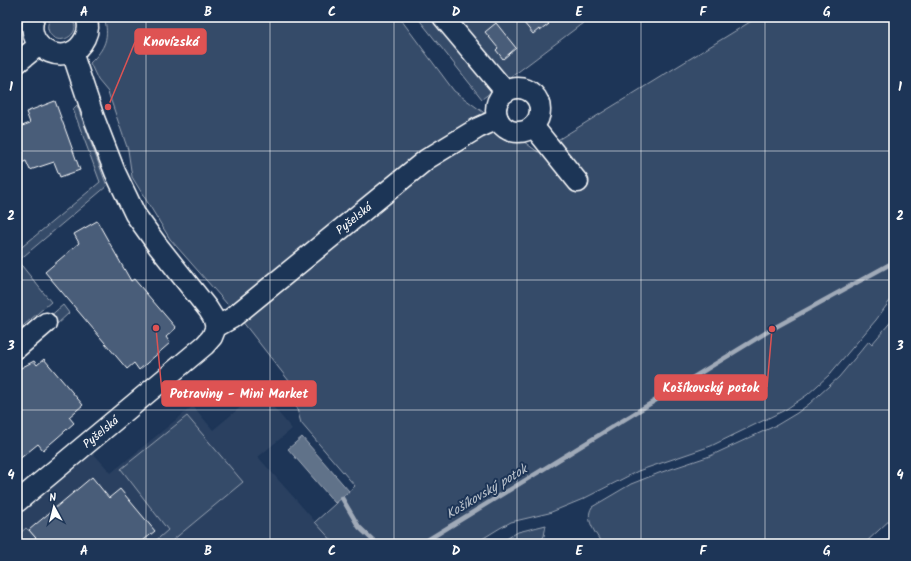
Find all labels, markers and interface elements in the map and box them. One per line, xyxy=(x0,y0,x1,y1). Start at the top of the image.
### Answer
text: A xyxy=(80,2,88,23)
text: B xyxy=(204,2,212,23)
text: C xyxy=(328,2,336,23)
text: D xyxy=(452,2,461,23)
text: E xyxy=(575,2,583,23)
text: F xyxy=(699,2,707,23)
text: G xyxy=(823,2,831,23)
callout: Knovízská xyxy=(135,29,206,54)
text: Knovízská xyxy=(143,32,201,53)
text: 1 xyxy=(9,77,13,98)
text: 1 xyxy=(898,77,902,98)
street label: Pyšelská xyxy=(332,197,378,240)
text: 2 xyxy=(7,206,15,227)
text: 2 xyxy=(896,206,904,227)
text: 3 xyxy=(6,336,15,357)
text: 3 xyxy=(895,336,904,357)
callout: Košíkovský potok xyxy=(655,375,767,400)
text: Košíkovský potok xyxy=(663,378,760,399)
callout: Potraviny - Mini Market xyxy=(162,381,316,406)
text: Potraviny - Mini Market xyxy=(170,384,308,405)
street label: Pyšelská xyxy=(79,411,124,453)
water label: Košíkovský potok xyxy=(442,459,533,525)
text: 4 xyxy=(7,465,15,486)
text: 4 xyxy=(896,465,904,486)
north arrow xyxy=(34,487,74,527)
text: N xyxy=(48,489,57,507)
text: A xyxy=(80,541,88,561)
text: B xyxy=(204,541,212,561)
text: C xyxy=(328,541,336,561)
text: D xyxy=(452,541,461,561)
text: E xyxy=(575,541,583,561)
text: F xyxy=(699,541,707,561)
text: G xyxy=(823,541,831,561)

